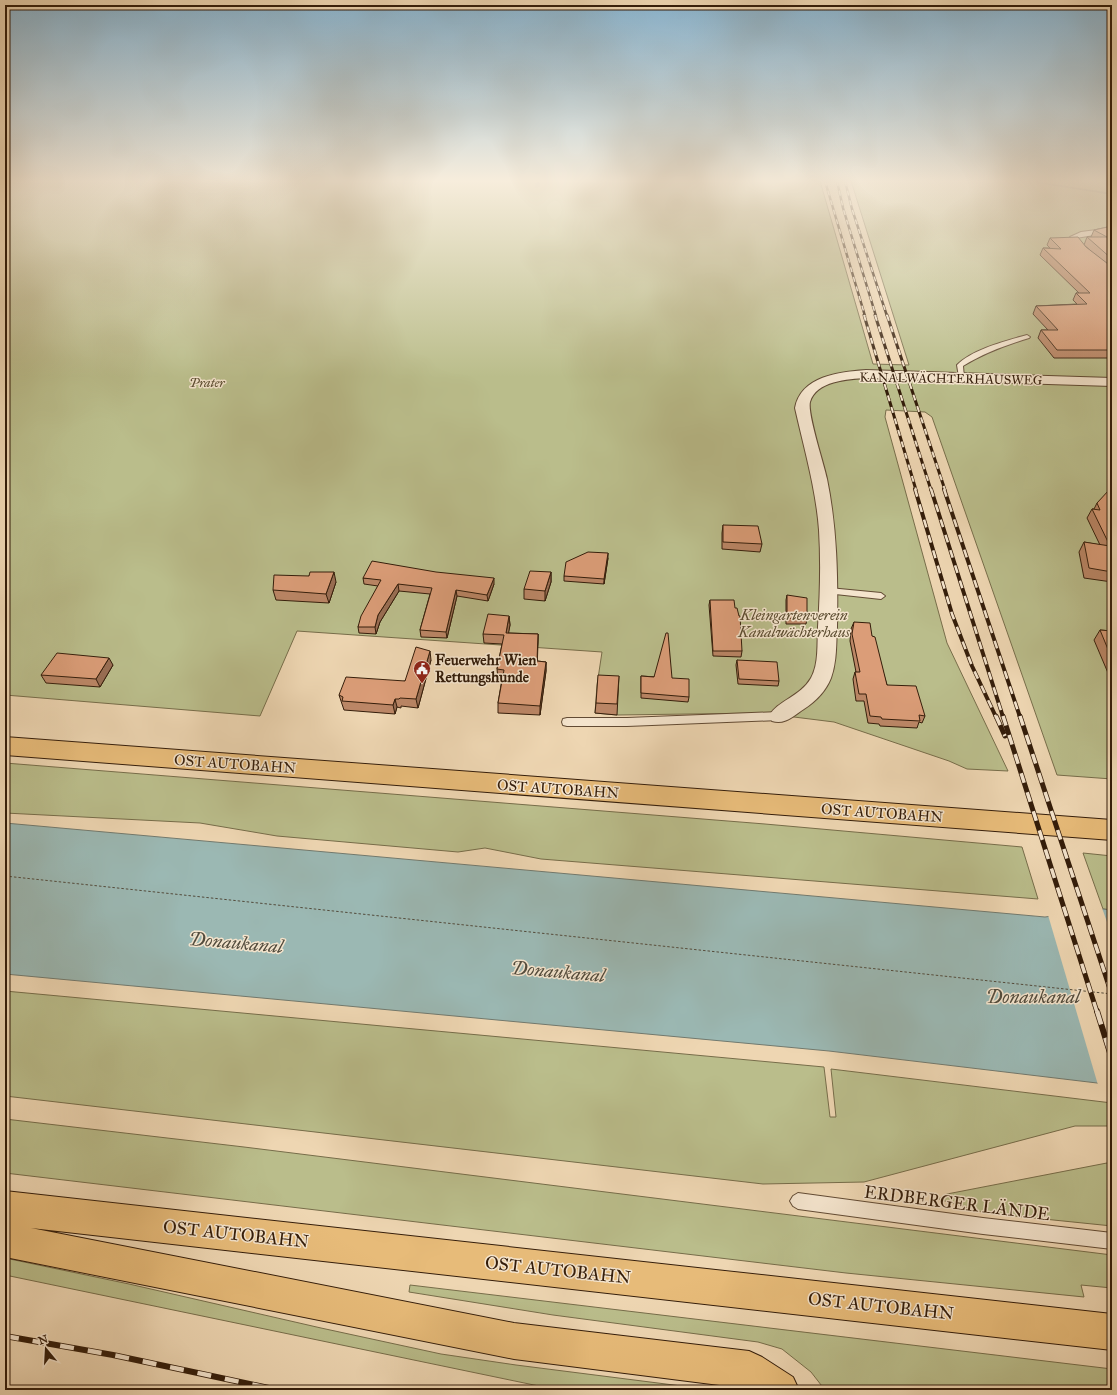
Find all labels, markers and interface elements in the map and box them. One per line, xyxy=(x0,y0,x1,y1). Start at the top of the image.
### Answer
street label: KANALWÄCHTERHAUSWEG xyxy=(859,369,1043,389)
park label: Prater xyxy=(189,375,225,391)
park label: Kleingartenverein Kanalwächterhaus xyxy=(737,606,851,641)
place label: Feuerwehr Wien Rettungshunde xyxy=(435,651,537,687)
public building icon: Feuerwehr Wien Rettungshunde xyxy=(412,659,432,684)
street label: OST AUTOBAHN xyxy=(173,751,297,777)
street label: OST AUTOBAHN xyxy=(496,776,620,802)
street label: OST AUTOBAHN xyxy=(820,800,944,826)
water label: Donaukanal xyxy=(188,927,286,958)
water label: Donaukanal xyxy=(510,956,608,987)
water label: Donaukanal xyxy=(986,985,1082,1008)
street label: ERDBERGER LÄNDE xyxy=(863,1181,1051,1225)
street label: OST AUTOBAHN xyxy=(162,1215,310,1253)
street label: OST AUTOBAHN xyxy=(484,1251,632,1289)
street label: OST AUTOBAHN xyxy=(807,1287,955,1325)
north arrow xyxy=(26,1329,66,1369)
text: N xyxy=(37,1332,50,1348)

